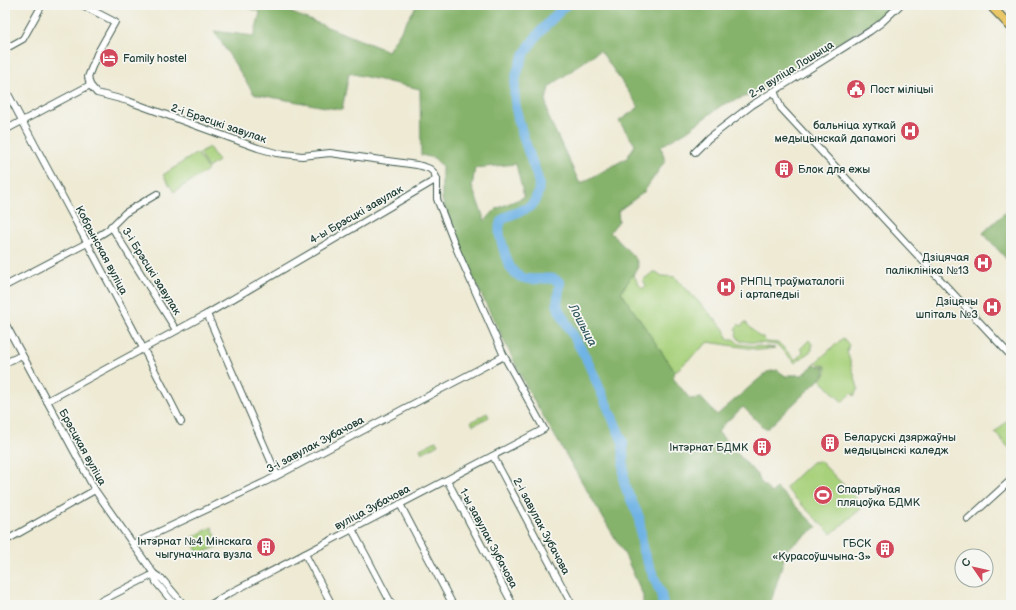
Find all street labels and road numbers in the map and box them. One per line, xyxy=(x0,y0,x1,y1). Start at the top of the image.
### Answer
street label: 2-я вуліца Лошыца xyxy=(747,38,836,101)
street label: 2-і Брэсцкі завулак xyxy=(169,101,269,146)
street label: 4-ы Брэсцкі завулак xyxy=(307,182,405,246)
street label: Кобрынская вуліца xyxy=(73,204,131,297)
street label: 3-і Брэсцкі завулак xyxy=(119,225,184,317)
street label: Брэсцкая вуліца xyxy=(56,407,109,488)
street label: 3-і завулак Зубачова xyxy=(264,413,367,476)
street label: 2-і завулак Зубачова xyxy=(510,475,573,577)
street label: вуліца Зубачова xyxy=(332,482,413,533)
street label: 1-ы завулак Зубачова xyxy=(457,486,521,591)

